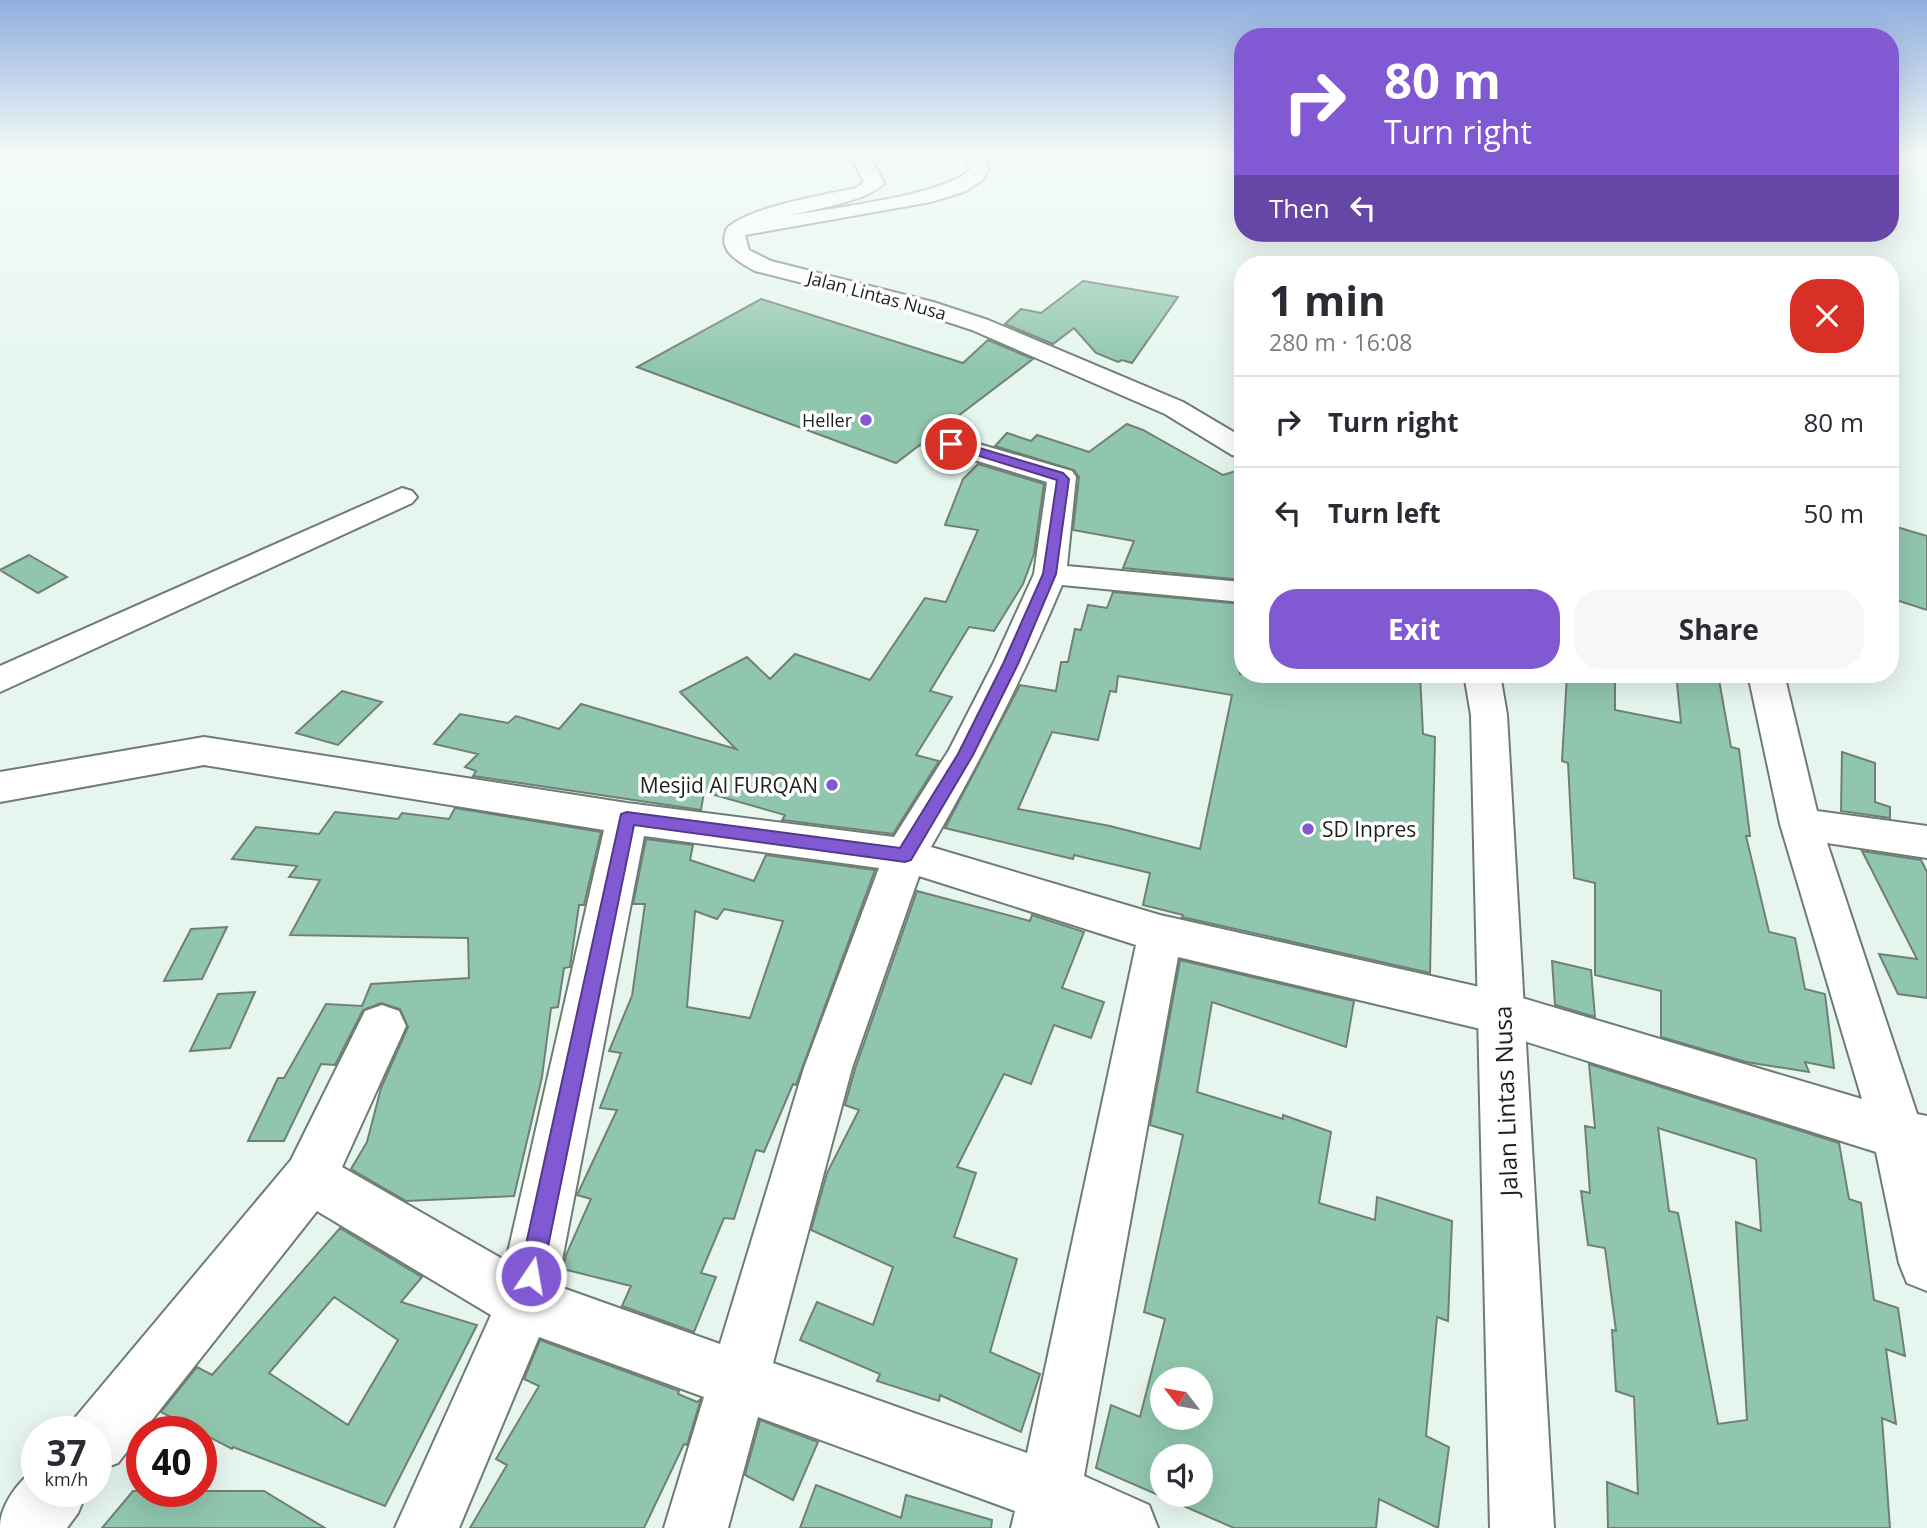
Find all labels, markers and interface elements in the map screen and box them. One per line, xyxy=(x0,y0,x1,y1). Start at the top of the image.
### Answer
text: 80 m xyxy=(1384,47,1501,113)
icon: right xyxy=(1269,56,1360,147)
text: Turn right xyxy=(1384,110,1532,153)
icon: left xyxy=(1344,189,1382,227)
text: Then xyxy=(1269,190,1330,226)
street label: Jalan Lintas Nusa xyxy=(803,264,949,325)
text: 1 min xyxy=(1269,271,1386,328)
button: close xyxy=(1790,279,1864,353)
text: 280 m · 16:08 xyxy=(1269,326,1412,358)
icon: right xyxy=(1269,403,1307,441)
text: Turn right xyxy=(1328,404,1459,440)
text: 80 m xyxy=(1803,404,1864,440)
place label: Heller xyxy=(802,408,853,432)
marker: Heller xyxy=(858,412,874,428)
pin xyxy=(921,414,981,474)
icon: arrive xyxy=(932,425,970,463)
icon: left xyxy=(1269,494,1307,532)
text: Turn left xyxy=(1328,495,1440,531)
text: 50 m xyxy=(1803,495,1864,531)
button: Exit xyxy=(1269,589,1560,669)
button: Share xyxy=(1574,589,1864,669)
place label: Mesjid Al FURQAN xyxy=(640,771,818,799)
marker: Mesjid Al FURQAN xyxy=(824,777,840,793)
place label: SD Inpres xyxy=(1322,815,1416,843)
marker: SD Inpres xyxy=(1300,821,1316,837)
street label: Jalan Lintas Nusa xyxy=(1485,1005,1525,1199)
position arrow xyxy=(494,1239,568,1313)
north arrow xyxy=(1150,1367,1213,1430)
map controls xyxy=(1150,1367,1213,1507)
speed limit sign: 40 xyxy=(126,1416,217,1507)
text: 37 xyxy=(46,1429,87,1476)
button: sound xyxy=(1150,1444,1213,1507)
text: km/h xyxy=(45,1467,88,1491)

